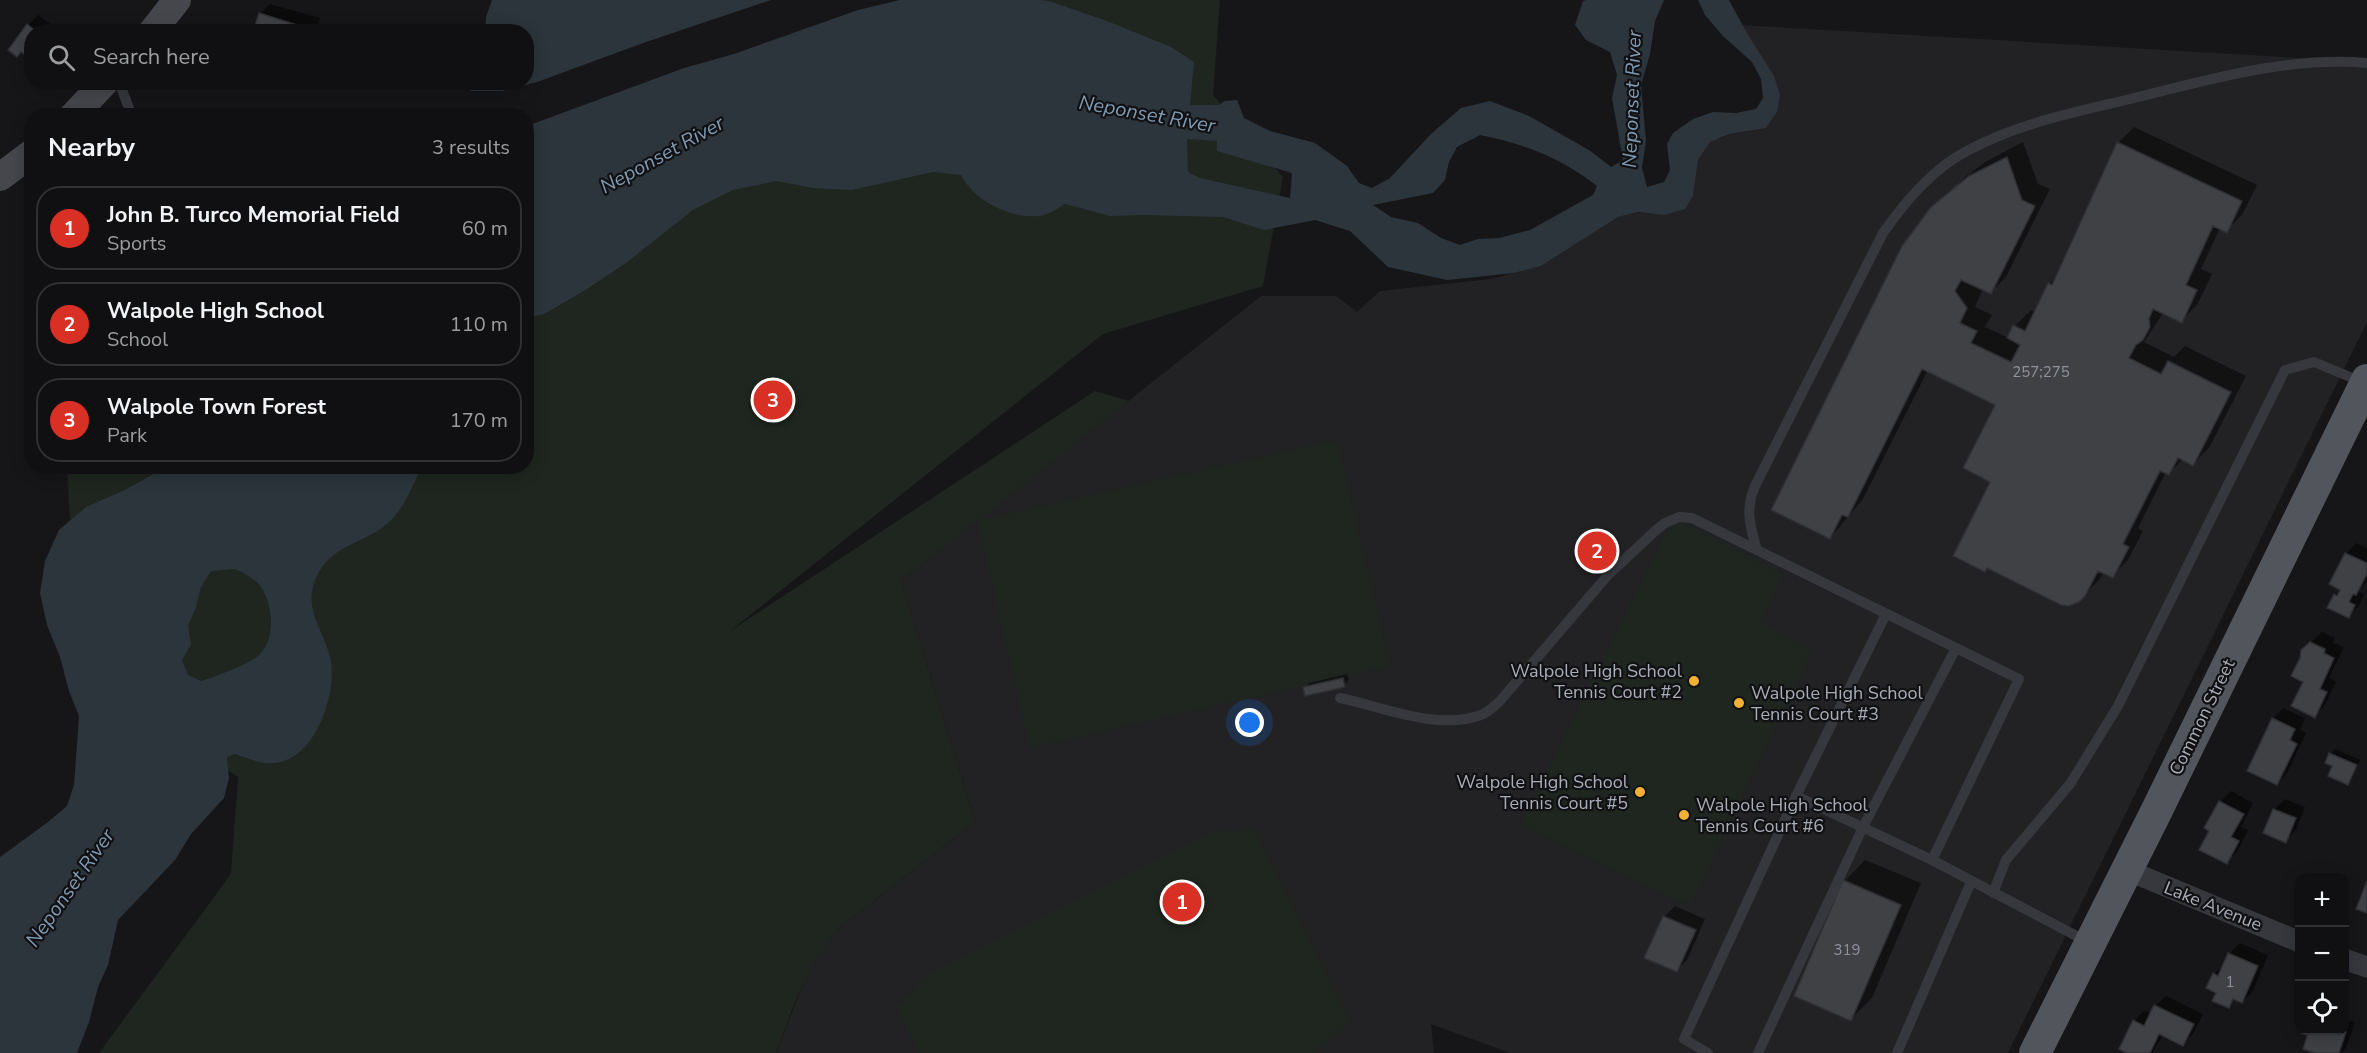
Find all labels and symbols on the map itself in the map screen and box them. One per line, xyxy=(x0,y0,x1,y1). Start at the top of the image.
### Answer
water label: Neponset River xyxy=(1616,29,1648,168)
water label: Neponset River xyxy=(1077,89,1218,139)
water label: Neponset River xyxy=(595,109,730,200)
house number: 257;275 xyxy=(2012,362,2070,382)
pin: 3 xyxy=(754,378,792,422)
pin: 2 xyxy=(1578,528,1616,574)
street label: Common Street xyxy=(2164,654,2241,779)
place label: Walpole High School Tennis Court #2 xyxy=(1510,659,1683,704)
marker: Walpole High School Tennis Court #2 xyxy=(1687,674,1701,688)
place label: Walpole High School Tennis Court #3 xyxy=(1751,681,1924,726)
marker: Walpole High School Tennis Court #3 xyxy=(1732,696,1746,710)
your location xyxy=(1235,708,1264,737)
place label: Walpole High School Tennis Court #5 xyxy=(1456,770,1629,815)
marker: Walpole High School Tennis Court #5 xyxy=(1633,785,1647,799)
place label: Walpole High School Tennis Court #6 xyxy=(1696,793,1869,838)
marker: Walpole High School Tennis Court #6 xyxy=(1677,808,1691,822)
water label: Neponset River xyxy=(19,823,121,952)
street label: Lake Avenue xyxy=(2161,875,2265,937)
pin: 1 xyxy=(1162,880,1202,924)
house number: 319 xyxy=(1833,940,1861,960)
house number: 1 xyxy=(2225,972,2235,992)

